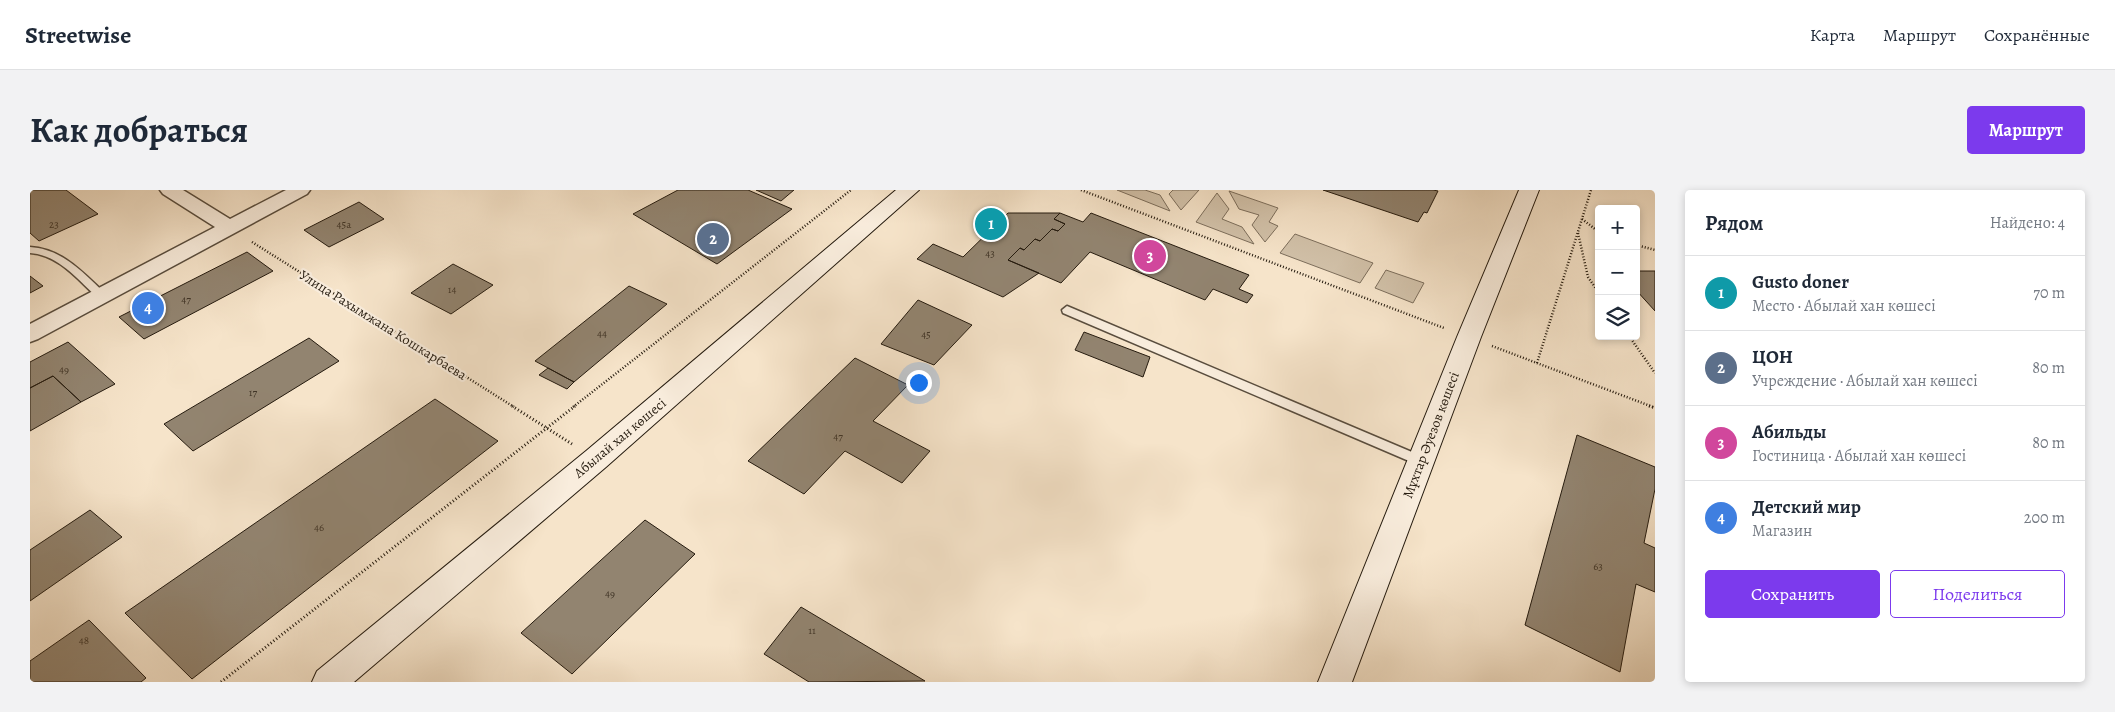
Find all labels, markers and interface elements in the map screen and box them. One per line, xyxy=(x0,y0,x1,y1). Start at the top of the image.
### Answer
text: Streetwise xyxy=(25,19,131,51)
text: Карта xyxy=(1810,23,1855,47)
text: Маршрут xyxy=(1883,23,1956,47)
text: Сохранённые xyxy=(1984,23,2090,47)
text: Как добраться xyxy=(30,106,248,154)
button: Маршрут xyxy=(1967,106,2085,154)
pin: 1 xyxy=(975,205,1007,243)
map controls xyxy=(1595,205,1640,340)
button: + xyxy=(1595,205,1640,250)
text: Рядом xyxy=(1705,209,1763,237)
text: Найдено: 4 xyxy=(1990,212,2065,234)
house number: 23 xyxy=(49,217,59,232)
house number: 45а xyxy=(337,217,352,232)
pin: 2 xyxy=(697,220,729,258)
pin: 3 xyxy=(1134,237,1166,275)
house number: 43 xyxy=(985,246,995,261)
button: − xyxy=(1595,250,1640,295)
street label: Улица Рахымжана Кошкарбаева xyxy=(296,266,471,385)
text: Gusto doner xyxy=(1752,269,1849,295)
house number: 14 xyxy=(448,282,456,297)
text: 1 xyxy=(1718,282,1724,304)
text: 70 m xyxy=(2033,282,2065,304)
pin: 4 xyxy=(132,289,164,327)
house number: 47 xyxy=(181,292,191,307)
button: layers xyxy=(1595,295,1640,340)
text: Место · Абылай хан көшесі xyxy=(1752,295,1936,317)
house number: 44 xyxy=(597,326,607,341)
house number: 45 xyxy=(921,327,931,342)
text: ЦОН xyxy=(1752,344,1793,370)
text: 2 xyxy=(1717,357,1725,379)
text: 80 m xyxy=(2032,357,2065,379)
house number: 49 xyxy=(59,362,69,377)
street label: Мұхтар Әуезов көшесі xyxy=(1398,369,1464,501)
your location xyxy=(906,370,932,396)
text: Учреждение · Абылай хан көшесі xyxy=(1752,370,1978,392)
house number: 17 xyxy=(249,385,258,400)
street label: Абылай хан көшесі xyxy=(569,394,670,483)
text: Абильды xyxy=(1752,419,1826,445)
house number: 47 xyxy=(833,429,843,444)
text: 3 xyxy=(1718,432,1724,454)
text: 80 m xyxy=(2032,432,2065,454)
text: Гостиница · Абылай хан көшесі xyxy=(1752,445,1966,467)
text: Детский мир xyxy=(1752,494,1861,520)
text: 4 xyxy=(1717,507,1725,529)
text: 200 m xyxy=(2024,507,2065,529)
house number: 46 xyxy=(314,520,324,535)
text: Магазин xyxy=(1752,520,1812,542)
house number: 63 xyxy=(1593,559,1603,574)
button: Сохранить xyxy=(1705,570,1880,618)
button: Поделиться xyxy=(1890,570,2065,618)
house number: 49 xyxy=(605,586,615,601)
house number: 11 xyxy=(808,623,816,638)
house number: 48 xyxy=(79,633,89,648)

